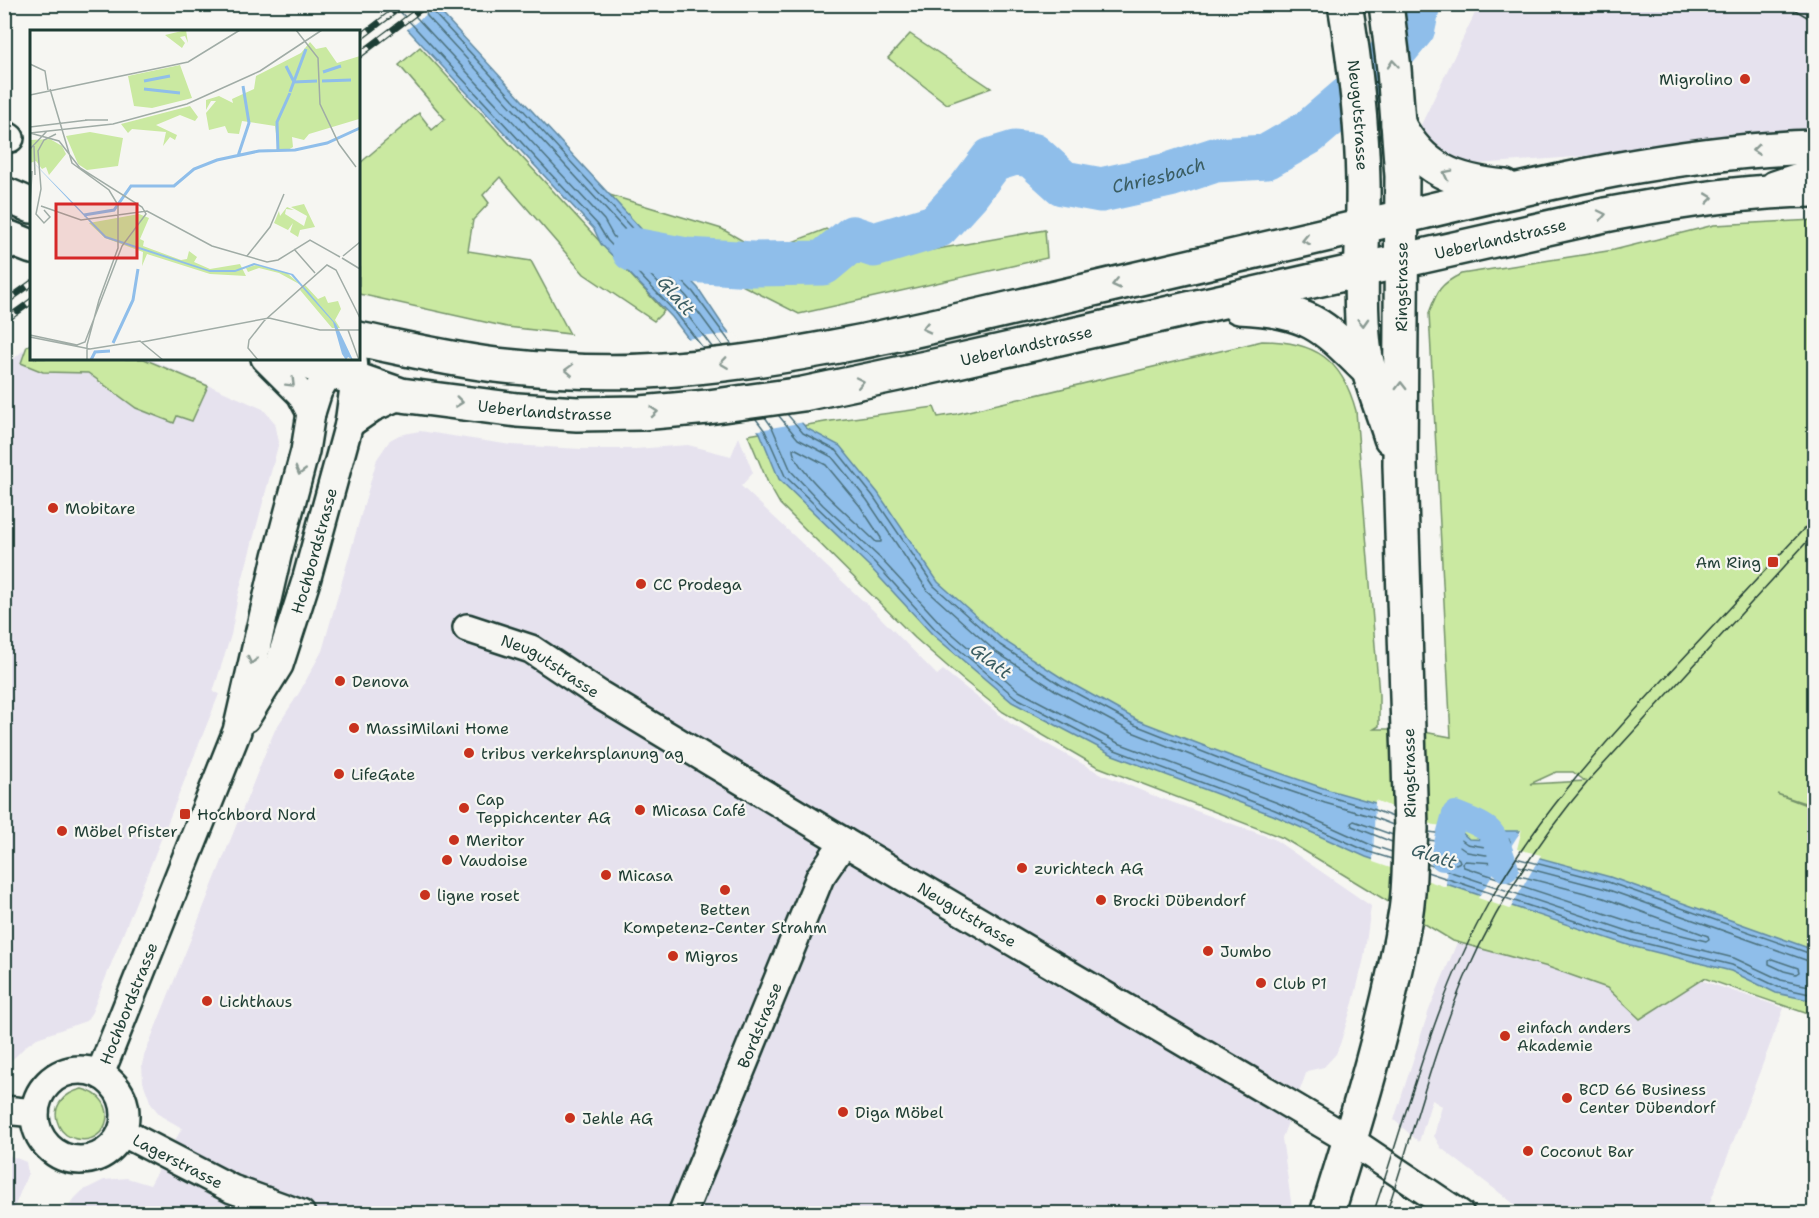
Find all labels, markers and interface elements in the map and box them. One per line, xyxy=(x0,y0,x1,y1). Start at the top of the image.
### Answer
inset map xyxy=(30,30,360,360)
street label: Neugutstrasse xyxy=(1343,59,1373,171)
one-way arrow xyxy=(1387,60,1400,69)
place label: Migrolino xyxy=(1659,69,1733,90)
marker: Migrolino xyxy=(1738,72,1752,86)
one-way arrow xyxy=(1752,144,1761,156)
water label: Chriesbach xyxy=(1110,152,1208,199)
one-way arrow xyxy=(1442,170,1453,181)
one-way arrow xyxy=(1704,193,1713,205)
one-way arrow xyxy=(1597,210,1607,223)
street label: Ueberlandstrasse xyxy=(1433,214,1568,264)
one-way arrow xyxy=(1301,233,1311,246)
street label: Ringstrasse xyxy=(1391,242,1413,332)
water label: Glatt xyxy=(652,271,700,321)
one-way arrow xyxy=(1111,277,1121,290)
one-way arrow xyxy=(1356,318,1369,327)
one-way arrow xyxy=(921,321,931,334)
street label: Ueberlandstrasse xyxy=(958,321,1094,371)
one-way arrow xyxy=(719,356,728,369)
one-way arrow xyxy=(564,364,573,376)
one-way arrow xyxy=(284,376,295,387)
one-way arrow xyxy=(855,376,865,389)
one-way arrow xyxy=(1395,381,1407,390)
street label: Ueberlandstrasse xyxy=(476,395,612,425)
one-way arrow xyxy=(455,396,464,408)
one-way arrow xyxy=(649,406,658,419)
one-way arrow xyxy=(295,465,307,476)
street label: Hochbordstrasse xyxy=(286,485,342,616)
place label: Mobitare xyxy=(65,498,136,519)
marker: Mobitare xyxy=(46,501,60,515)
place label: Am Ring xyxy=(1695,552,1761,573)
marker: Am Ring xyxy=(1766,555,1780,569)
place label: CC Prodega xyxy=(653,574,742,595)
marker: CC Prodega xyxy=(634,577,648,591)
street label: Neugutstrasse xyxy=(498,630,603,703)
water label: Glatt xyxy=(966,637,1017,685)
one-way arrow xyxy=(247,655,260,665)
place label: Denova xyxy=(352,671,409,692)
marker: Denova xyxy=(333,674,347,688)
place label: MassiMilani Home xyxy=(366,718,509,739)
marker: MassiMilani Home xyxy=(347,721,361,735)
street label: Ringstrasse xyxy=(1398,728,1421,818)
place label: tribus verkehrsplanung ag xyxy=(481,743,684,764)
marker: tribus verkehrsplanung ag xyxy=(462,746,476,760)
place label: LifeGate xyxy=(351,764,415,785)
marker: LifeGate xyxy=(332,767,346,781)
place label: Cap Teppichcenter AG xyxy=(476,789,611,828)
place label: Micasa Café xyxy=(652,800,746,821)
marker: Cap Teppichcenter AG xyxy=(457,801,471,815)
marker: Micasa Café xyxy=(633,803,647,817)
place label: Hochbord Nord xyxy=(197,804,316,825)
marker: Hochbord Nord xyxy=(178,807,192,821)
place label: Möbel Pfister xyxy=(74,821,178,842)
marker: Möbel Pfister xyxy=(55,824,69,838)
place label: Meritor xyxy=(466,830,525,851)
marker: Meritor xyxy=(447,833,461,847)
water label: Glatt xyxy=(1408,837,1460,875)
place label: Vaudoise xyxy=(459,850,528,871)
marker: Vaudoise xyxy=(440,853,454,867)
place label: zurichtech AG xyxy=(1034,858,1144,879)
marker: zurichtech AG xyxy=(1015,861,1029,875)
place label: Micasa xyxy=(618,865,673,886)
marker: Micasa xyxy=(599,868,613,882)
street label: Neugutstrasse xyxy=(914,878,1020,952)
marker: Betten Kompetenz-Center Strahm xyxy=(718,883,732,897)
place label: ligne roset xyxy=(437,885,520,906)
marker: ligne roset xyxy=(418,888,432,902)
place label: Brocki Dübendorf xyxy=(1113,890,1247,911)
marker: Brocki Dübendorf xyxy=(1094,893,1108,907)
place label: Betten Kompetenz-Center Strahm xyxy=(623,899,827,938)
street label: Hochbordstrasse xyxy=(95,939,163,1068)
place label: Jumbo xyxy=(1220,941,1272,962)
marker: Jumbo xyxy=(1201,944,1215,958)
place label: Migros xyxy=(685,946,738,967)
marker: Migros xyxy=(666,949,680,963)
place label: Club P1 xyxy=(1273,973,1327,994)
marker: Club P1 xyxy=(1254,976,1268,990)
street label: Bordstrasse xyxy=(733,979,787,1072)
place label: Lichthaus xyxy=(219,991,292,1012)
marker: Lichthaus xyxy=(200,994,214,1008)
place label: einfach anders Akademie xyxy=(1517,1017,1631,1056)
marker: einfach anders Akademie xyxy=(1498,1029,1512,1043)
place label: BCD 66 Business Center Dübendorf xyxy=(1579,1079,1717,1118)
marker: BCD 66 Business Center Dübendorf xyxy=(1560,1091,1574,1105)
place label: Diga Möbel xyxy=(855,1102,943,1123)
marker: Diga Möbel xyxy=(836,1105,850,1119)
place label: Jehle AG xyxy=(582,1108,653,1129)
marker: Jehle AG xyxy=(563,1111,577,1125)
street label: Lagerstrasse xyxy=(129,1129,226,1194)
place label: Coconut Bar xyxy=(1540,1141,1634,1162)
marker: Coconut Bar xyxy=(1521,1144,1535,1158)

